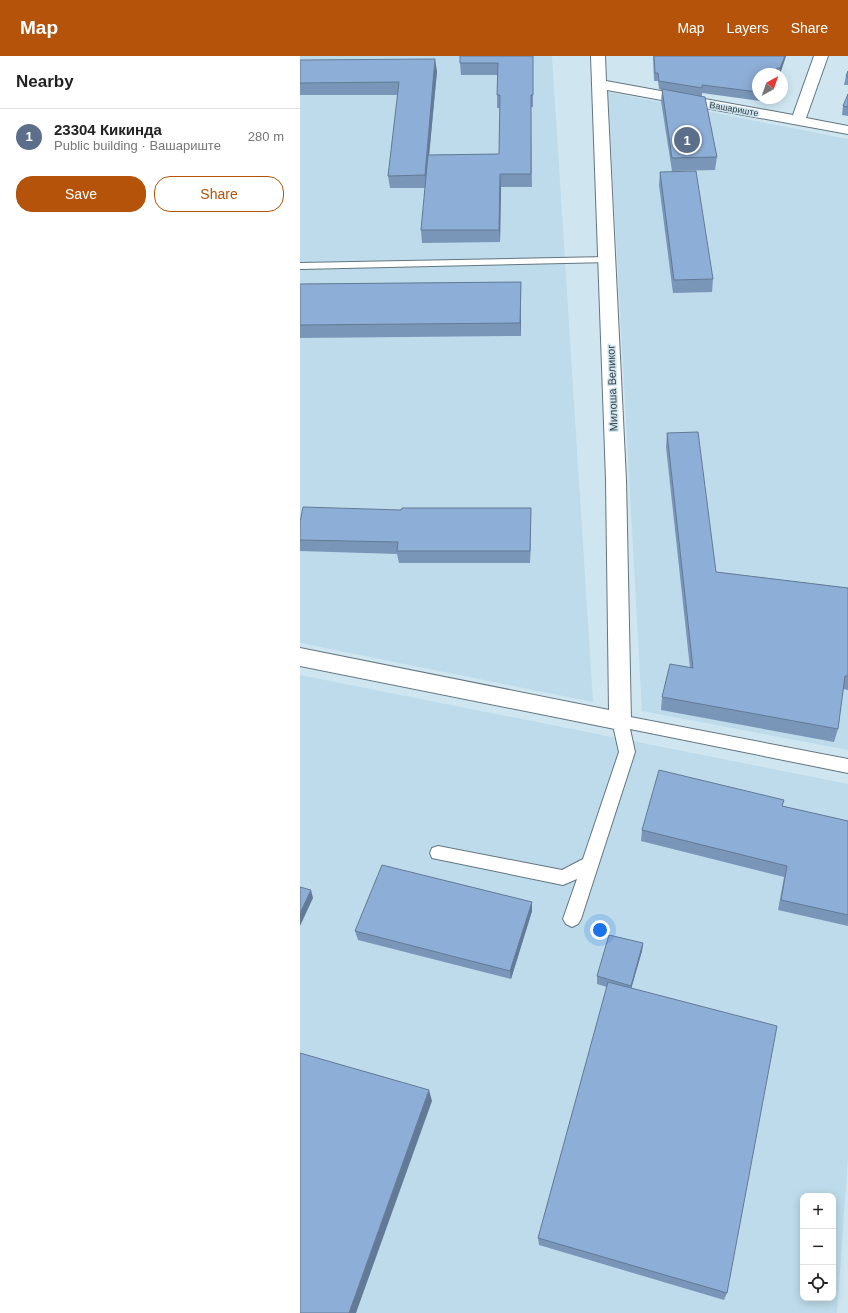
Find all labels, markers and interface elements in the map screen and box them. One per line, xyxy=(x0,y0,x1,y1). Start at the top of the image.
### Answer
text: Map xyxy=(20,17,58,38)
text: Map xyxy=(677,20,705,36)
text: Layers xyxy=(727,20,769,36)
text: Share xyxy=(791,20,828,36)
north arrow xyxy=(752,68,788,104)
text: Nearby xyxy=(16,72,74,91)
street label: Вашариште xyxy=(709,100,759,118)
text: 23304 Кикинда xyxy=(54,121,162,138)
pin: 1 xyxy=(674,125,700,155)
text: 1 xyxy=(25,129,33,144)
text: 280 m xyxy=(248,129,284,144)
text: Public building · Вашариште xyxy=(54,138,221,153)
button: Save xyxy=(16,176,146,212)
button: Share xyxy=(154,176,284,212)
street label: Милоша Великог xyxy=(604,344,620,432)
your location xyxy=(590,920,610,940)
map controls xyxy=(800,1193,836,1301)
button: + xyxy=(800,1193,836,1229)
button: − xyxy=(800,1229,836,1265)
button: locate xyxy=(800,1265,836,1301)

